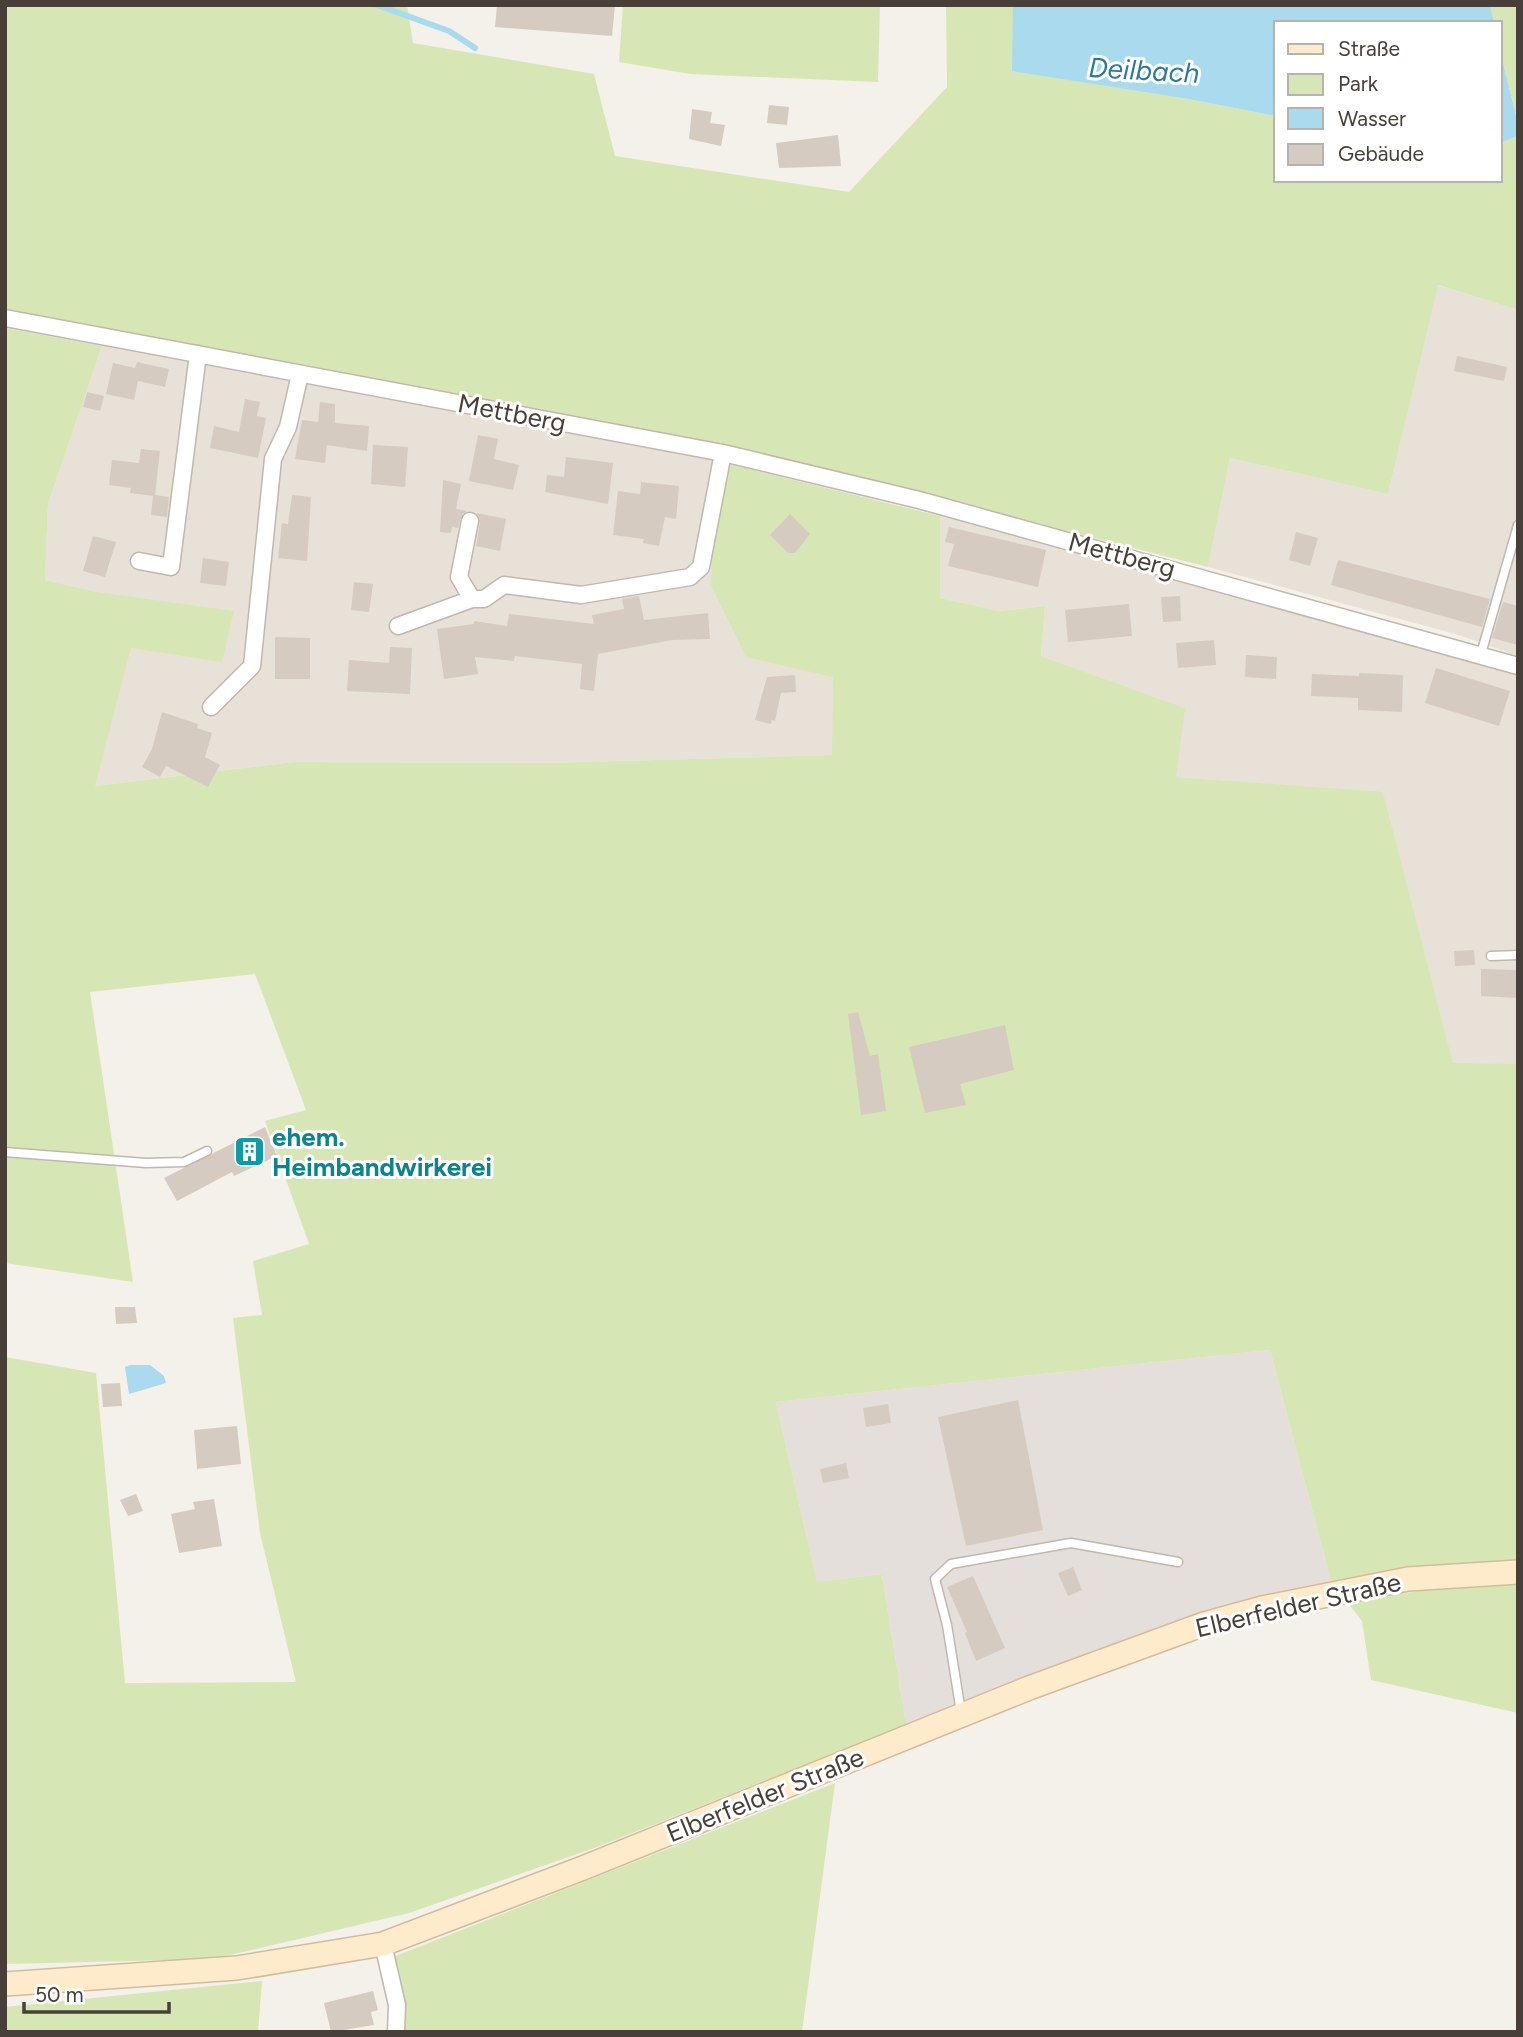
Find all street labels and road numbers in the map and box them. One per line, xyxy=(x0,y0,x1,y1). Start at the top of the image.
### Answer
street label: Mettberg xyxy=(455,387,569,439)
street label: Mettberg xyxy=(1065,525,1179,585)
street label: Elberfelder Straße xyxy=(1192,1566,1404,1644)
street label: Elberfelder Straße xyxy=(662,1741,868,1849)

